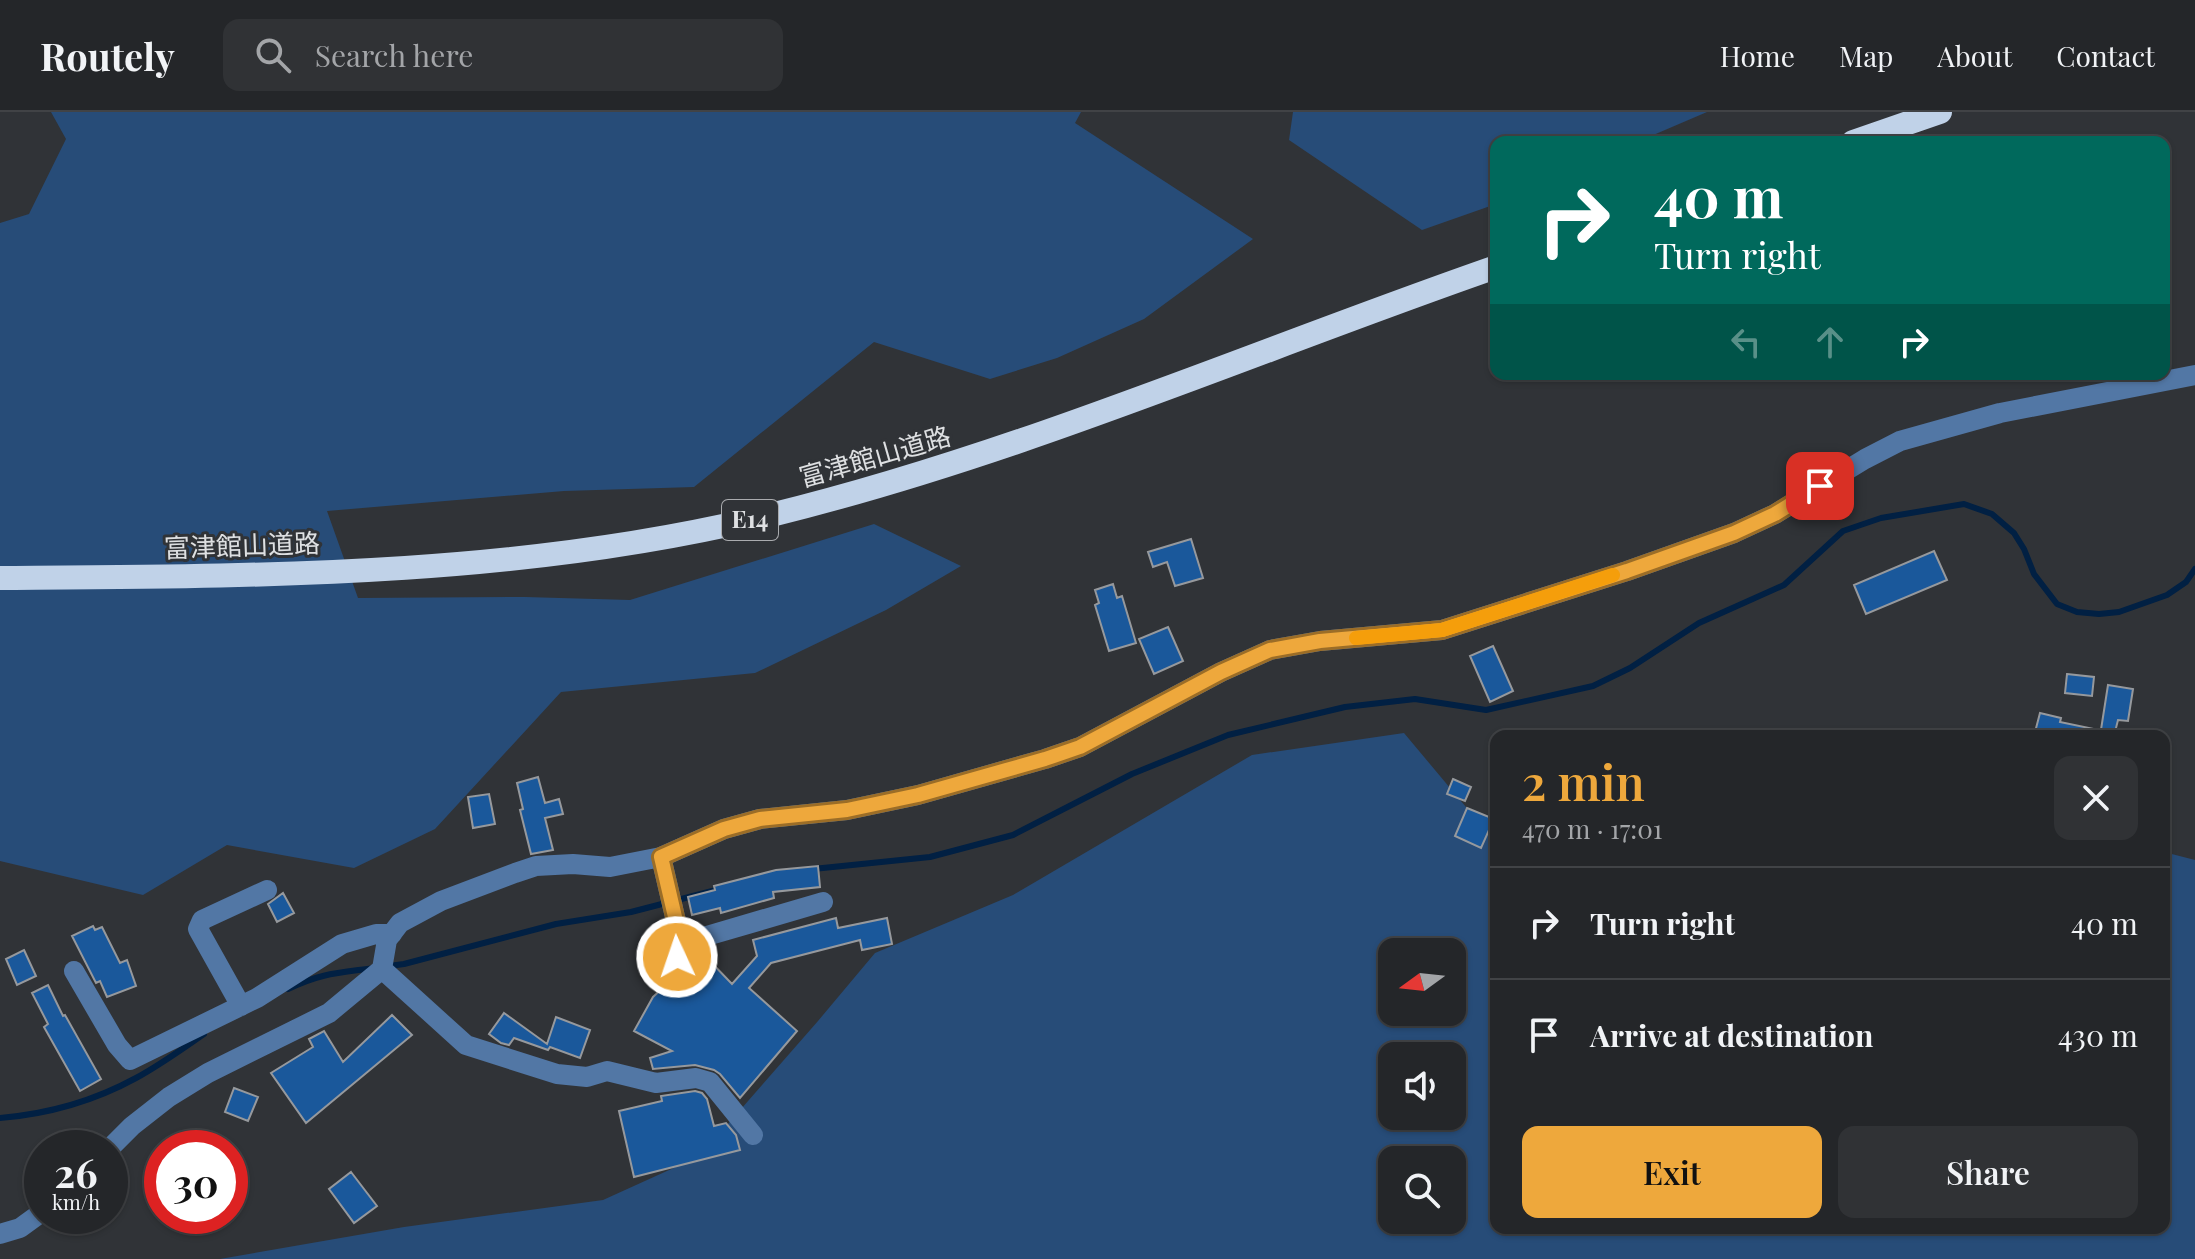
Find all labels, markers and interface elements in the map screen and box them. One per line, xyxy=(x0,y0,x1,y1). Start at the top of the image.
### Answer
search box xyxy=(223,19,783,91)
text: Routely xyxy=(40,30,175,81)
icon: search xyxy=(251,33,295,77)
text: Search here xyxy=(315,35,473,75)
text: Home xyxy=(1720,37,1795,74)
text: Map xyxy=(1839,37,1893,74)
text: About xyxy=(1937,37,2012,74)
text: Contact xyxy=(2056,37,2155,74)
text: 40 m xyxy=(1654,158,1783,233)
icon: right xyxy=(1522,168,1626,272)
text: Turn right xyxy=(1654,230,1821,278)
icon: left xyxy=(1724,320,1768,364)
icon: ahead xyxy=(1808,320,1852,364)
icon: right xyxy=(1892,320,1936,364)
street label: 富津館山道路 xyxy=(795,417,954,494)
pin xyxy=(1786,452,1854,520)
icon: arrive xyxy=(1798,464,1842,508)
road number: E14 xyxy=(722,500,778,540)
street label: 富津館山道路 xyxy=(163,524,321,565)
text: 2 min xyxy=(1522,749,1645,813)
button: close xyxy=(2054,756,2138,840)
text: 470 m · 17:01 xyxy=(1522,811,1662,846)
icon: right xyxy=(1522,901,1566,945)
text: Turn right xyxy=(1590,903,1735,943)
text: 40 m xyxy=(2071,903,2138,943)
position arrow xyxy=(635,915,719,999)
north arrow xyxy=(1378,938,1466,1026)
map controls xyxy=(1378,938,1466,1234)
icon: arrive xyxy=(1522,1013,1566,1057)
text: Arrive at destination xyxy=(1590,1015,1873,1055)
text: 430 m xyxy=(2058,1015,2138,1055)
button: sound xyxy=(1378,1042,1466,1130)
button: Exit xyxy=(1522,1126,1822,1218)
button: Share xyxy=(1838,1126,2138,1218)
speed limit sign: 30 xyxy=(144,1130,248,1234)
text: 26 xyxy=(54,1145,98,1198)
button: search xyxy=(1378,1146,1466,1234)
text: km/h xyxy=(52,1188,100,1215)

